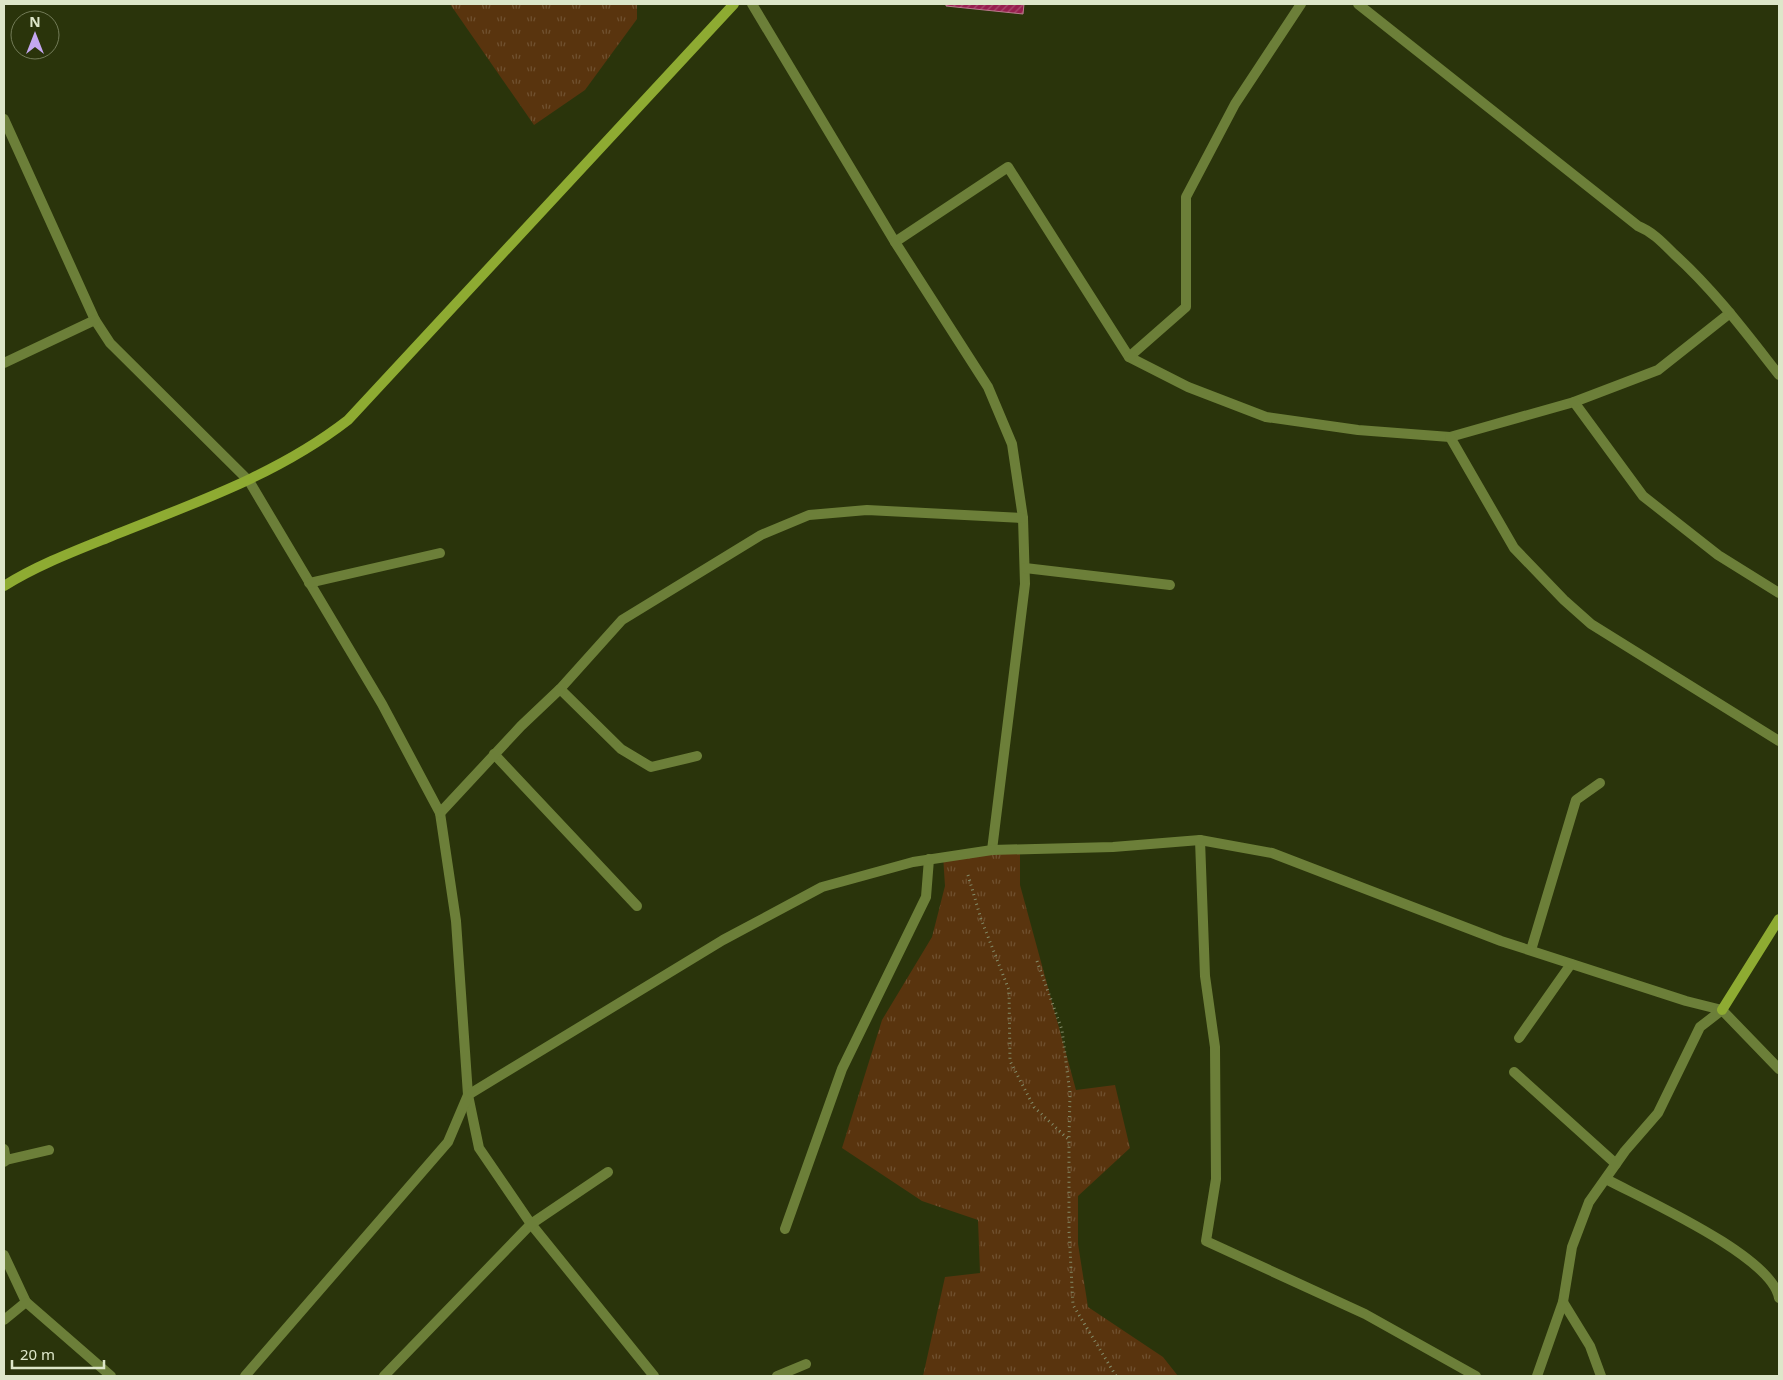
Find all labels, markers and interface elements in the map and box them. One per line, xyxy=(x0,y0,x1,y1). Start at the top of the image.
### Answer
north arrow xyxy=(10,10,60,60)
text: N xyxy=(29,12,41,31)
scale bar xyxy=(12,1338,105,1370)
text: 20 m xyxy=(20,1344,55,1364)

